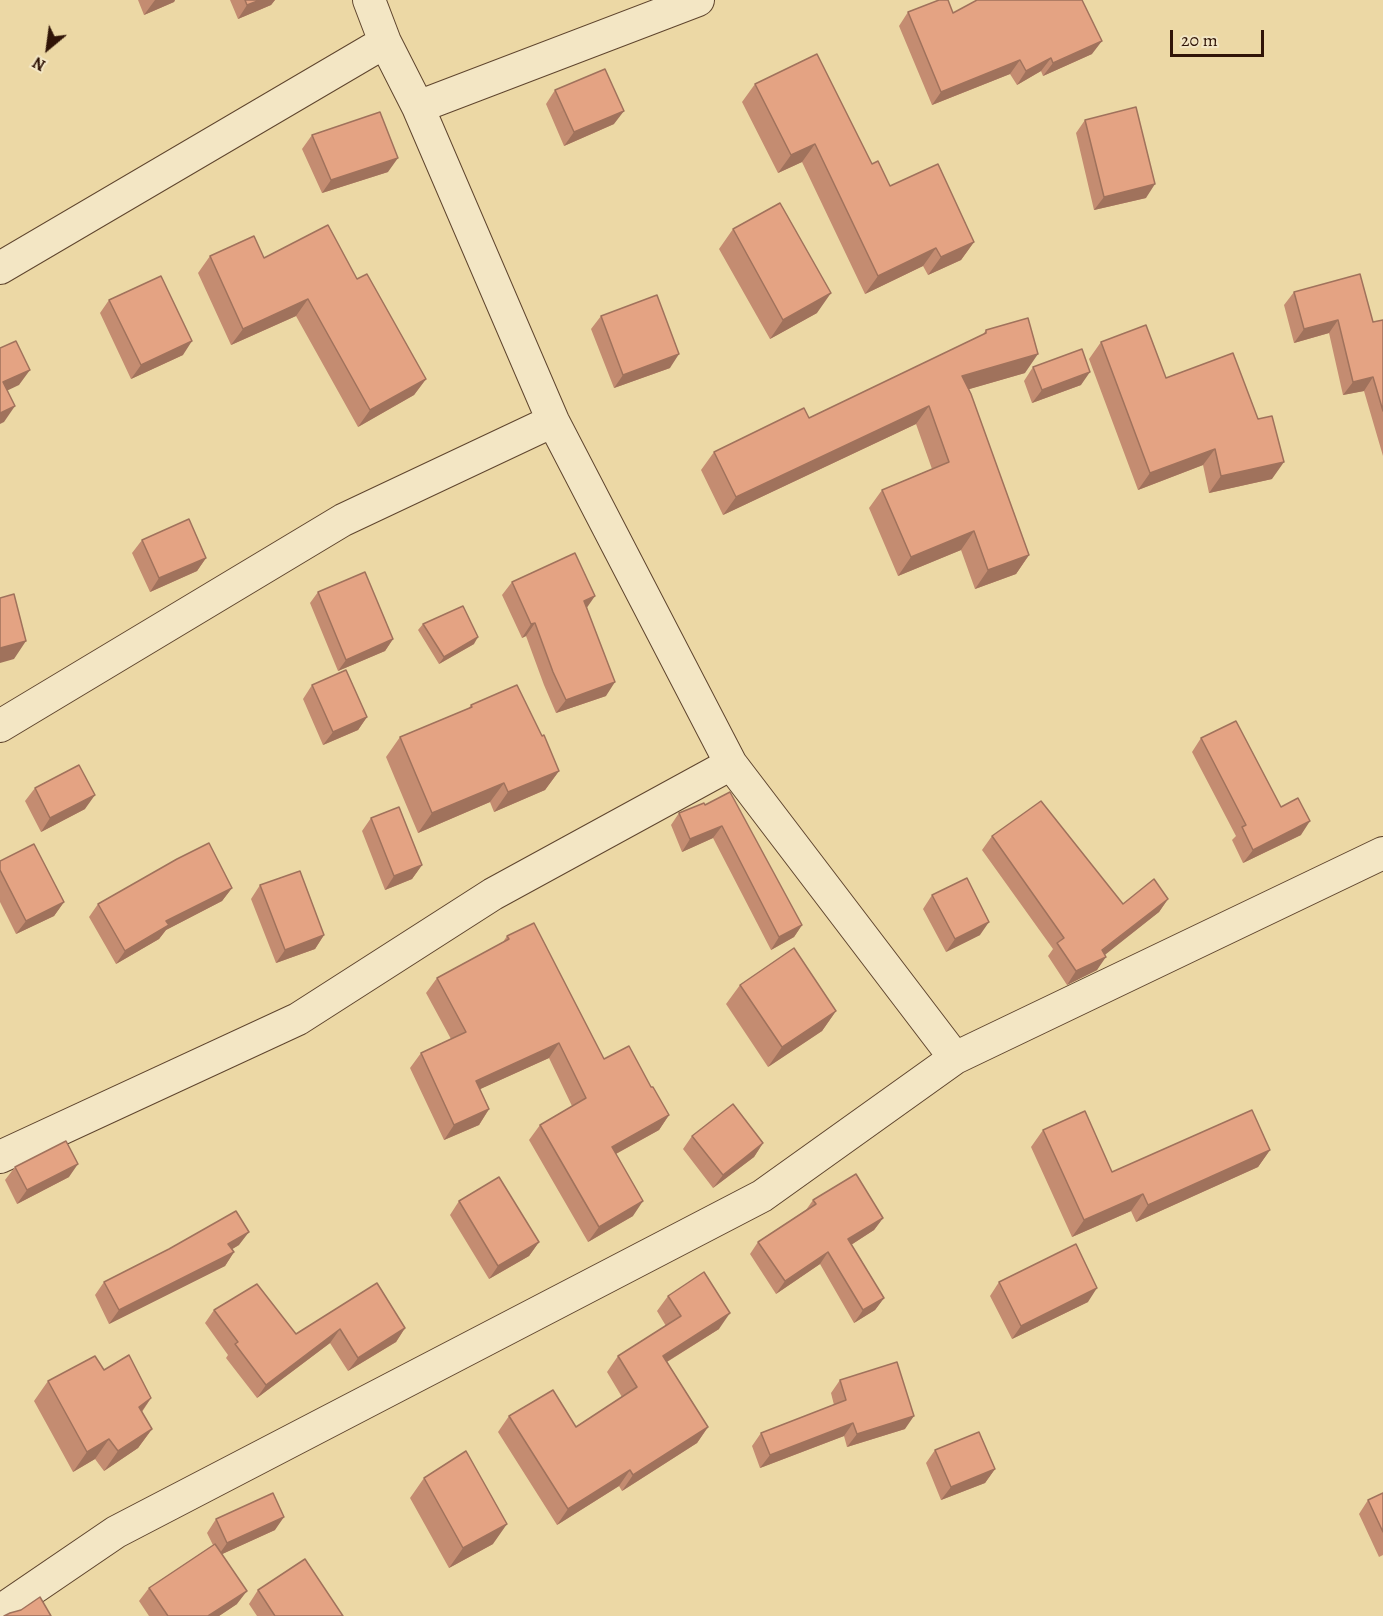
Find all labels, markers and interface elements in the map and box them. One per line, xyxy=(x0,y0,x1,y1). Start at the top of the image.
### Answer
north arrow xyxy=(18,18,78,78)
scale bar xyxy=(1173,18,1268,56)
text: 20 m xyxy=(1181,28,1218,52)
text: N xyxy=(29,51,50,76)

